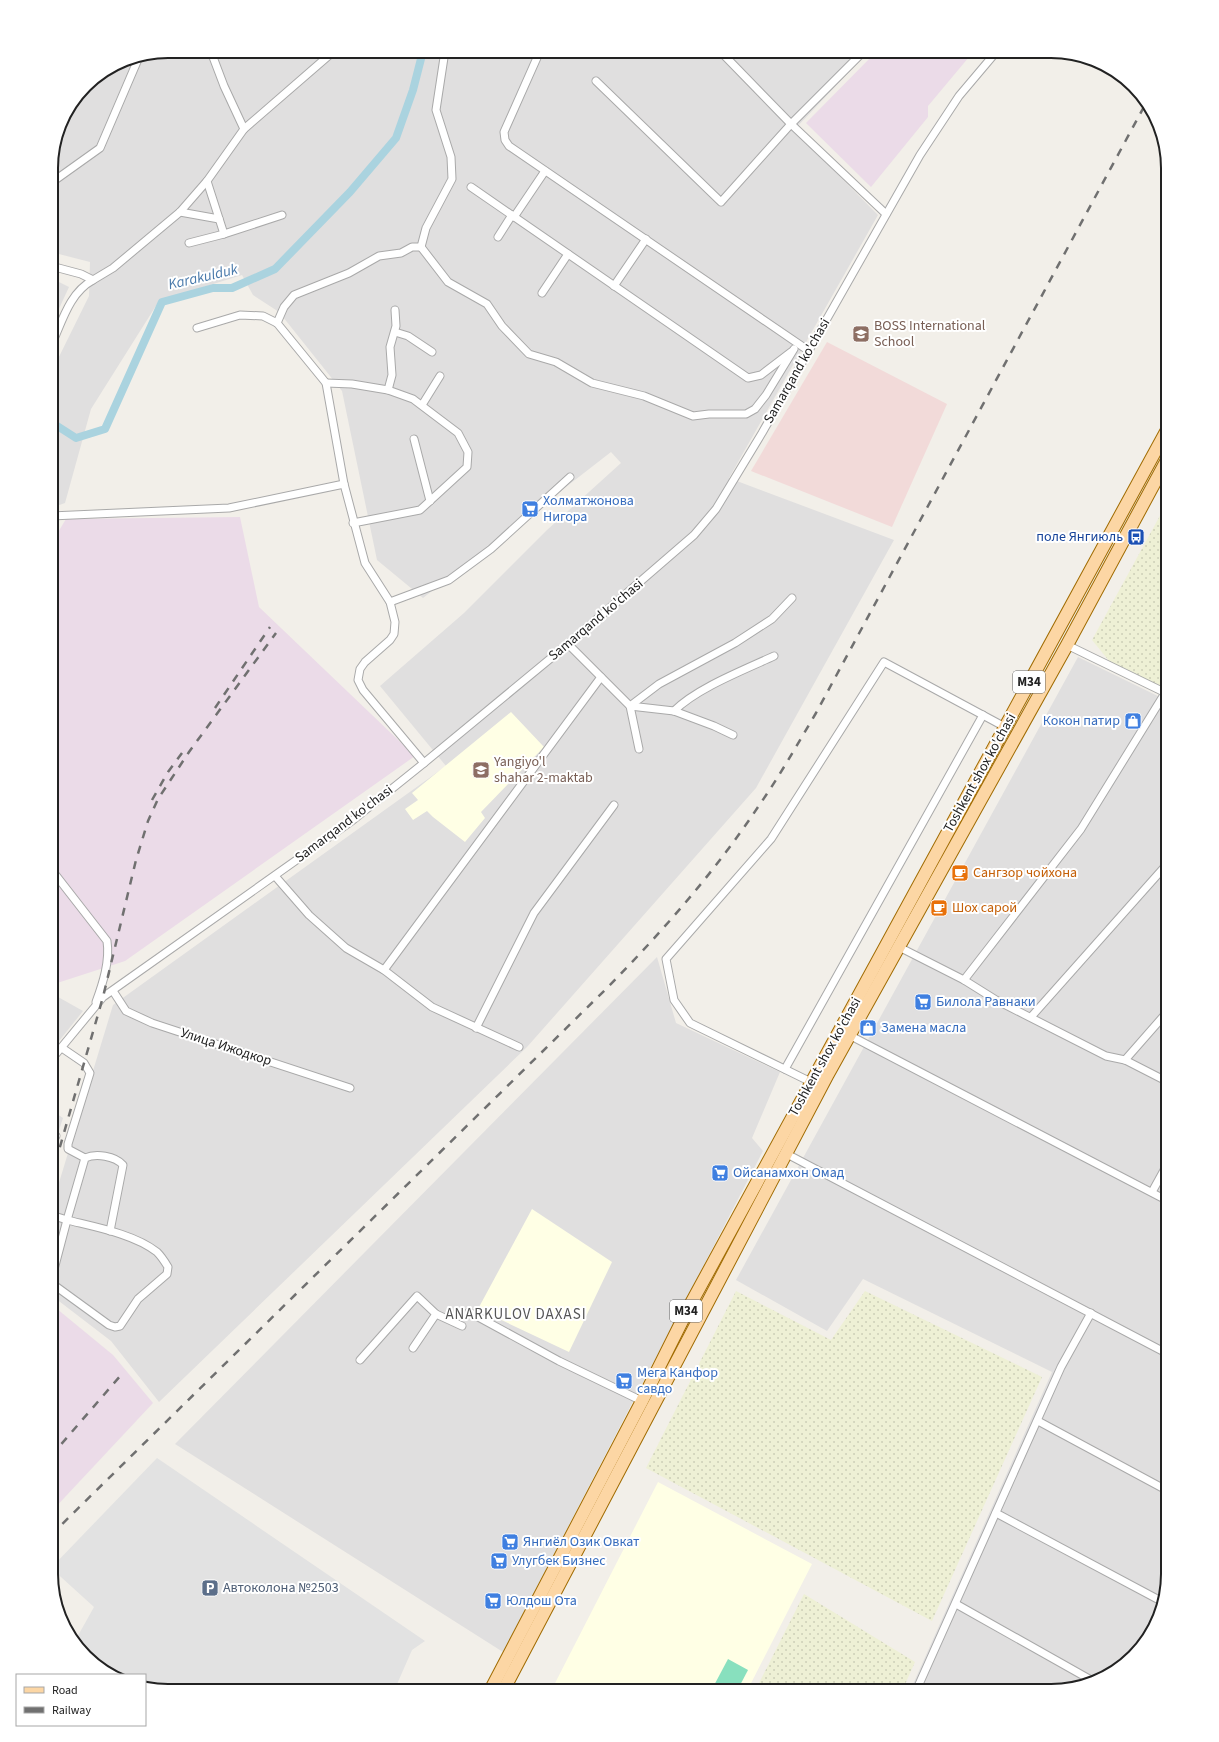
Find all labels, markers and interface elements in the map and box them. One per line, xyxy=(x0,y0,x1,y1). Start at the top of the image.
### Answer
water label: Karakulduk xyxy=(166,259,241,295)
street label: Samarqand ko'chasi xyxy=(759,315,835,427)
place label: BOSS International School xyxy=(874,316,986,352)
school or university icon: BOSS International School xyxy=(851,324,871,344)
place label: Холматжонова Нигора xyxy=(543,491,634,527)
supermarket icon: Холматжонова Нигора xyxy=(520,499,540,519)
place label: поле Янгиюль xyxy=(1036,527,1123,547)
bus stop icon: поле Янгиюль xyxy=(1126,527,1146,547)
street label: Samarqand ko'chasi xyxy=(544,574,648,666)
road number: M34 xyxy=(1013,671,1045,693)
street label: Toshkent shox ko'chasi xyxy=(939,710,1021,836)
place label: Кокон патир xyxy=(1043,711,1120,731)
shop icon: Кокон патир xyxy=(1123,711,1143,731)
place label: Yangiyo'l shahar 2-maktab xyxy=(493,752,593,788)
school or university icon: Yangiyo'l shahar 2-maktab xyxy=(471,760,491,780)
street label: Samarqand ko'chasi xyxy=(291,780,397,868)
cafe icon: Сангзор чойхона xyxy=(950,863,970,883)
place label: Сангзор чойхона xyxy=(973,863,1077,883)
cafe icon: Шох сарой xyxy=(929,898,949,918)
place label: Шох сарой xyxy=(952,898,1017,918)
supermarket icon: Билола Равнаки xyxy=(913,992,933,1012)
place label: Билола Равнаки xyxy=(936,992,1036,1012)
street label: Toshkent shox ko'chasi xyxy=(784,994,866,1120)
shop icon: Замена масла xyxy=(858,1018,878,1038)
place label: Замена масла xyxy=(881,1018,966,1038)
street label: Улица Ижодкор xyxy=(178,1023,274,1071)
supermarket icon: Ойсанамхон Омад xyxy=(710,1163,730,1183)
place label: Ойсанамхон Омад xyxy=(733,1163,845,1183)
road number: M34 xyxy=(670,1300,702,1322)
district label: ANARKULOV DAXASI xyxy=(445,1304,587,1325)
place label: Мега Канфор савдо xyxy=(637,1363,718,1399)
supermarket icon: Мега Канфор савдо xyxy=(614,1371,634,1391)
supermarket icon: Янгиёл Озик Овкат xyxy=(500,1532,520,1552)
place label: Янгиёл Озик Овкат xyxy=(523,1532,640,1552)
supermarket icon: Улугбек Бизнес xyxy=(489,1551,509,1571)
place label: Улугбек Бизнес xyxy=(512,1551,606,1571)
parking icon: Автоколона №2503 xyxy=(200,1578,220,1598)
place label: Автоколона №2503 xyxy=(223,1578,339,1598)
supermarket icon: Юлдош Ота xyxy=(483,1591,503,1611)
place label: Юлдош Ота xyxy=(506,1591,577,1611)
legend xyxy=(16,1674,146,1726)
text: Road xyxy=(52,1682,78,1699)
text: Railway xyxy=(52,1702,91,1719)

